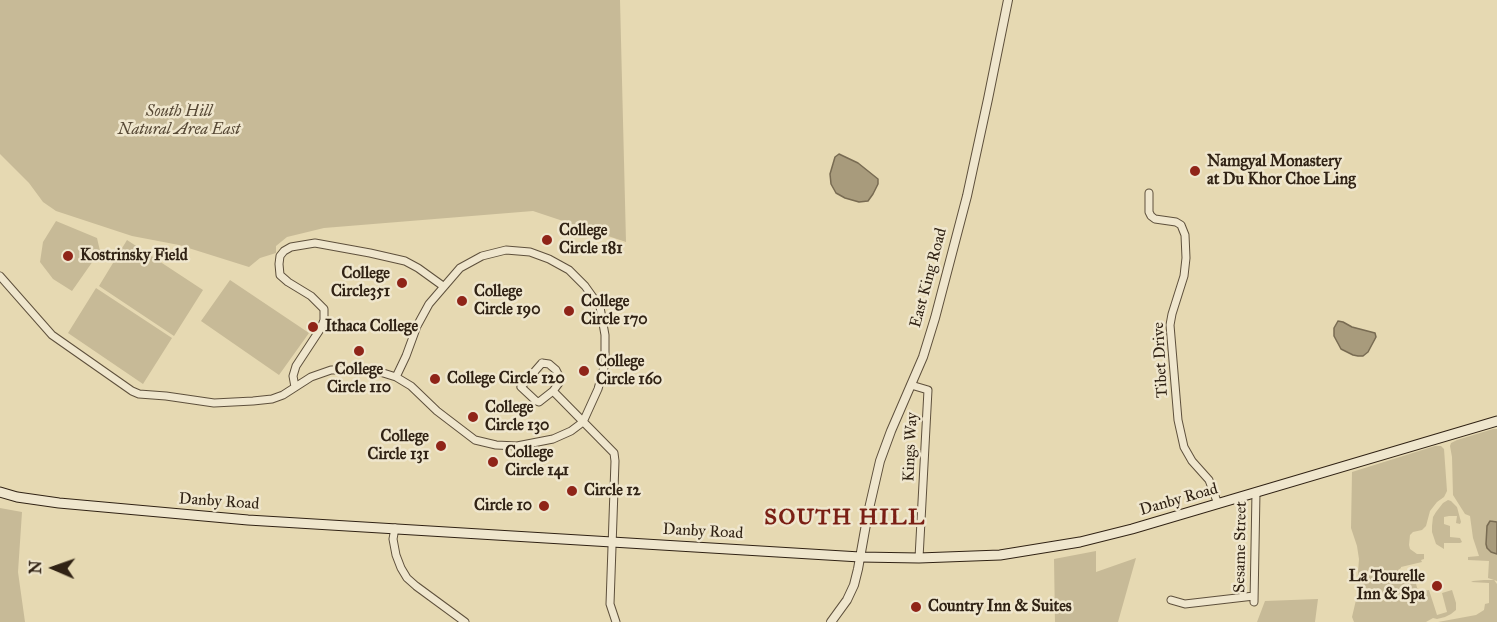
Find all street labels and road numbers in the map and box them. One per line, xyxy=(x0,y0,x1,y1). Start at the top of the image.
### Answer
street label: East King Road xyxy=(906,226,952,330)
street label: Tibet Drive xyxy=(1149,322,1173,398)
street label: Kings Way xyxy=(900,412,922,482)
street label: Danby Road xyxy=(1138,480,1220,520)
street label: Danby Road xyxy=(178,490,260,514)
street label: Sesame Street xyxy=(1231,501,1251,593)
street label: Danby Road xyxy=(662,520,744,544)

